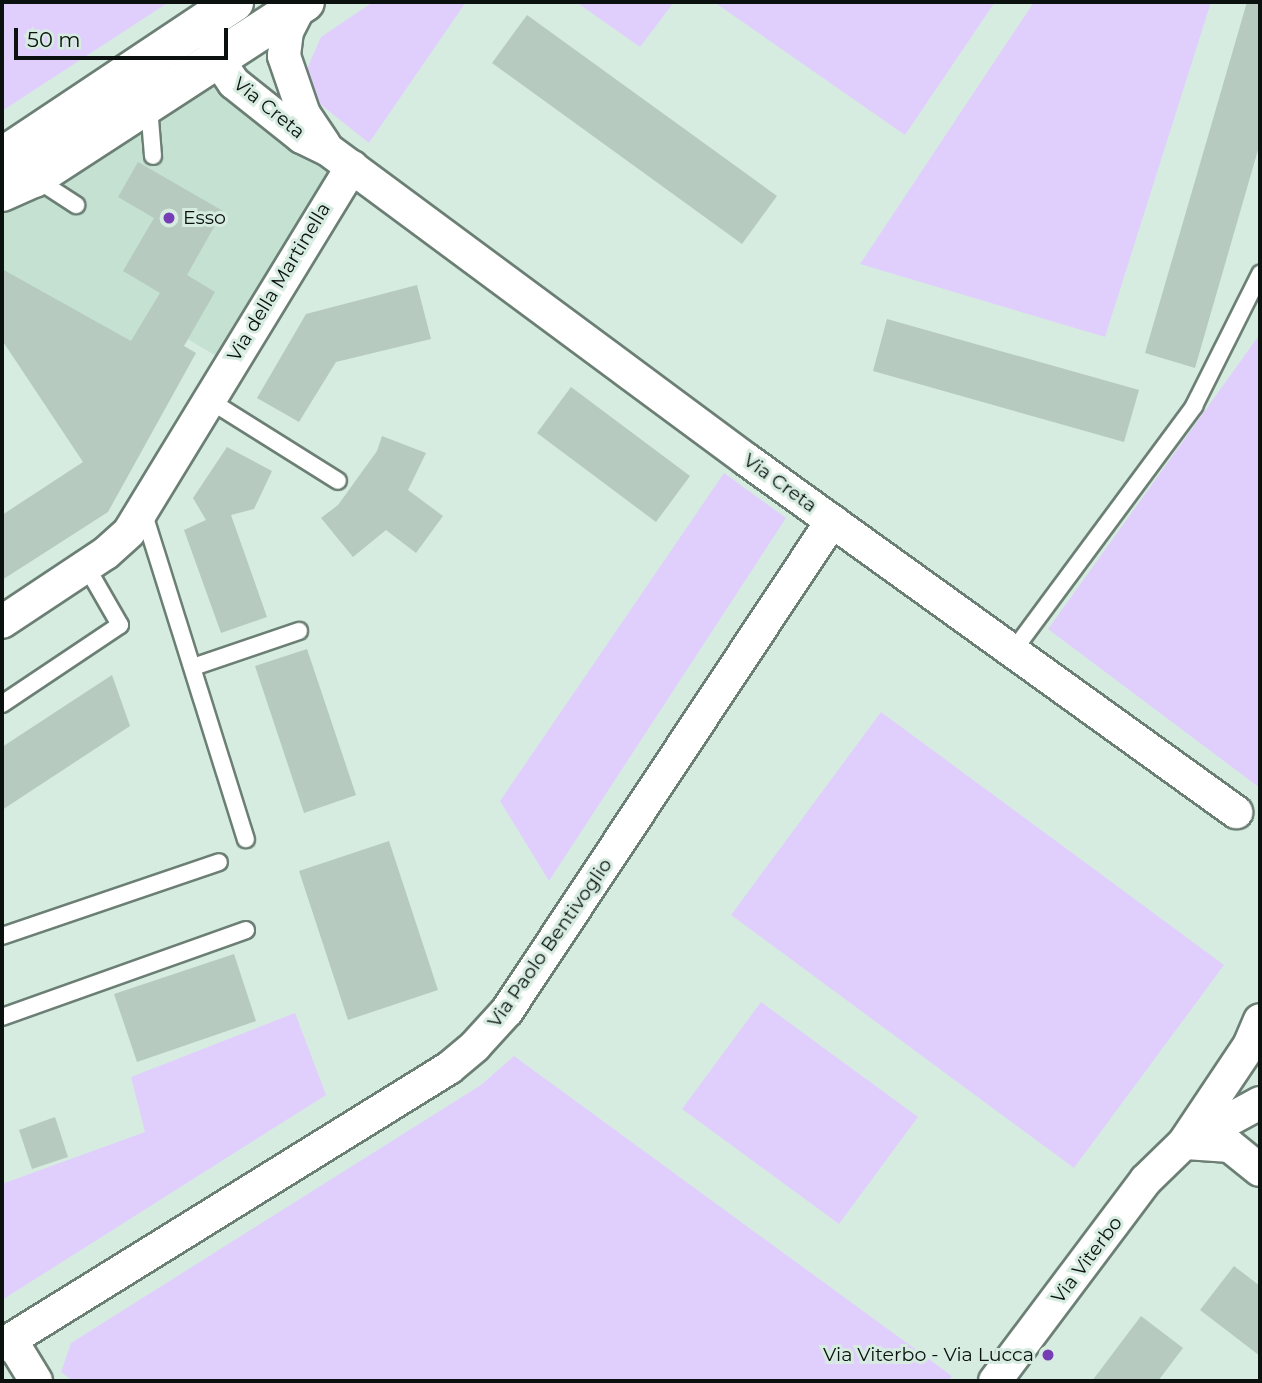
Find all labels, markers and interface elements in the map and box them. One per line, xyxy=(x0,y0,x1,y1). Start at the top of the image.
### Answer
scale bar xyxy=(18,14,231,58)
text: 50 m xyxy=(27,27,81,52)
street label: Via Creta xyxy=(229,72,309,144)
street label: Via della Martinella xyxy=(223,199,335,365)
place label: Esso xyxy=(183,207,226,229)
marker: Esso xyxy=(161,210,177,226)
street label: Via Creta xyxy=(739,449,821,517)
street label: Via Paolo Bentivoglio xyxy=(483,854,617,1032)
street label: Via Viterbo xyxy=(1047,1212,1127,1308)
place label: Via Viterbo - Via Lucca xyxy=(823,1344,1034,1366)
marker: Via Viterbo - Via Lucca xyxy=(1040,1347,1056,1363)

